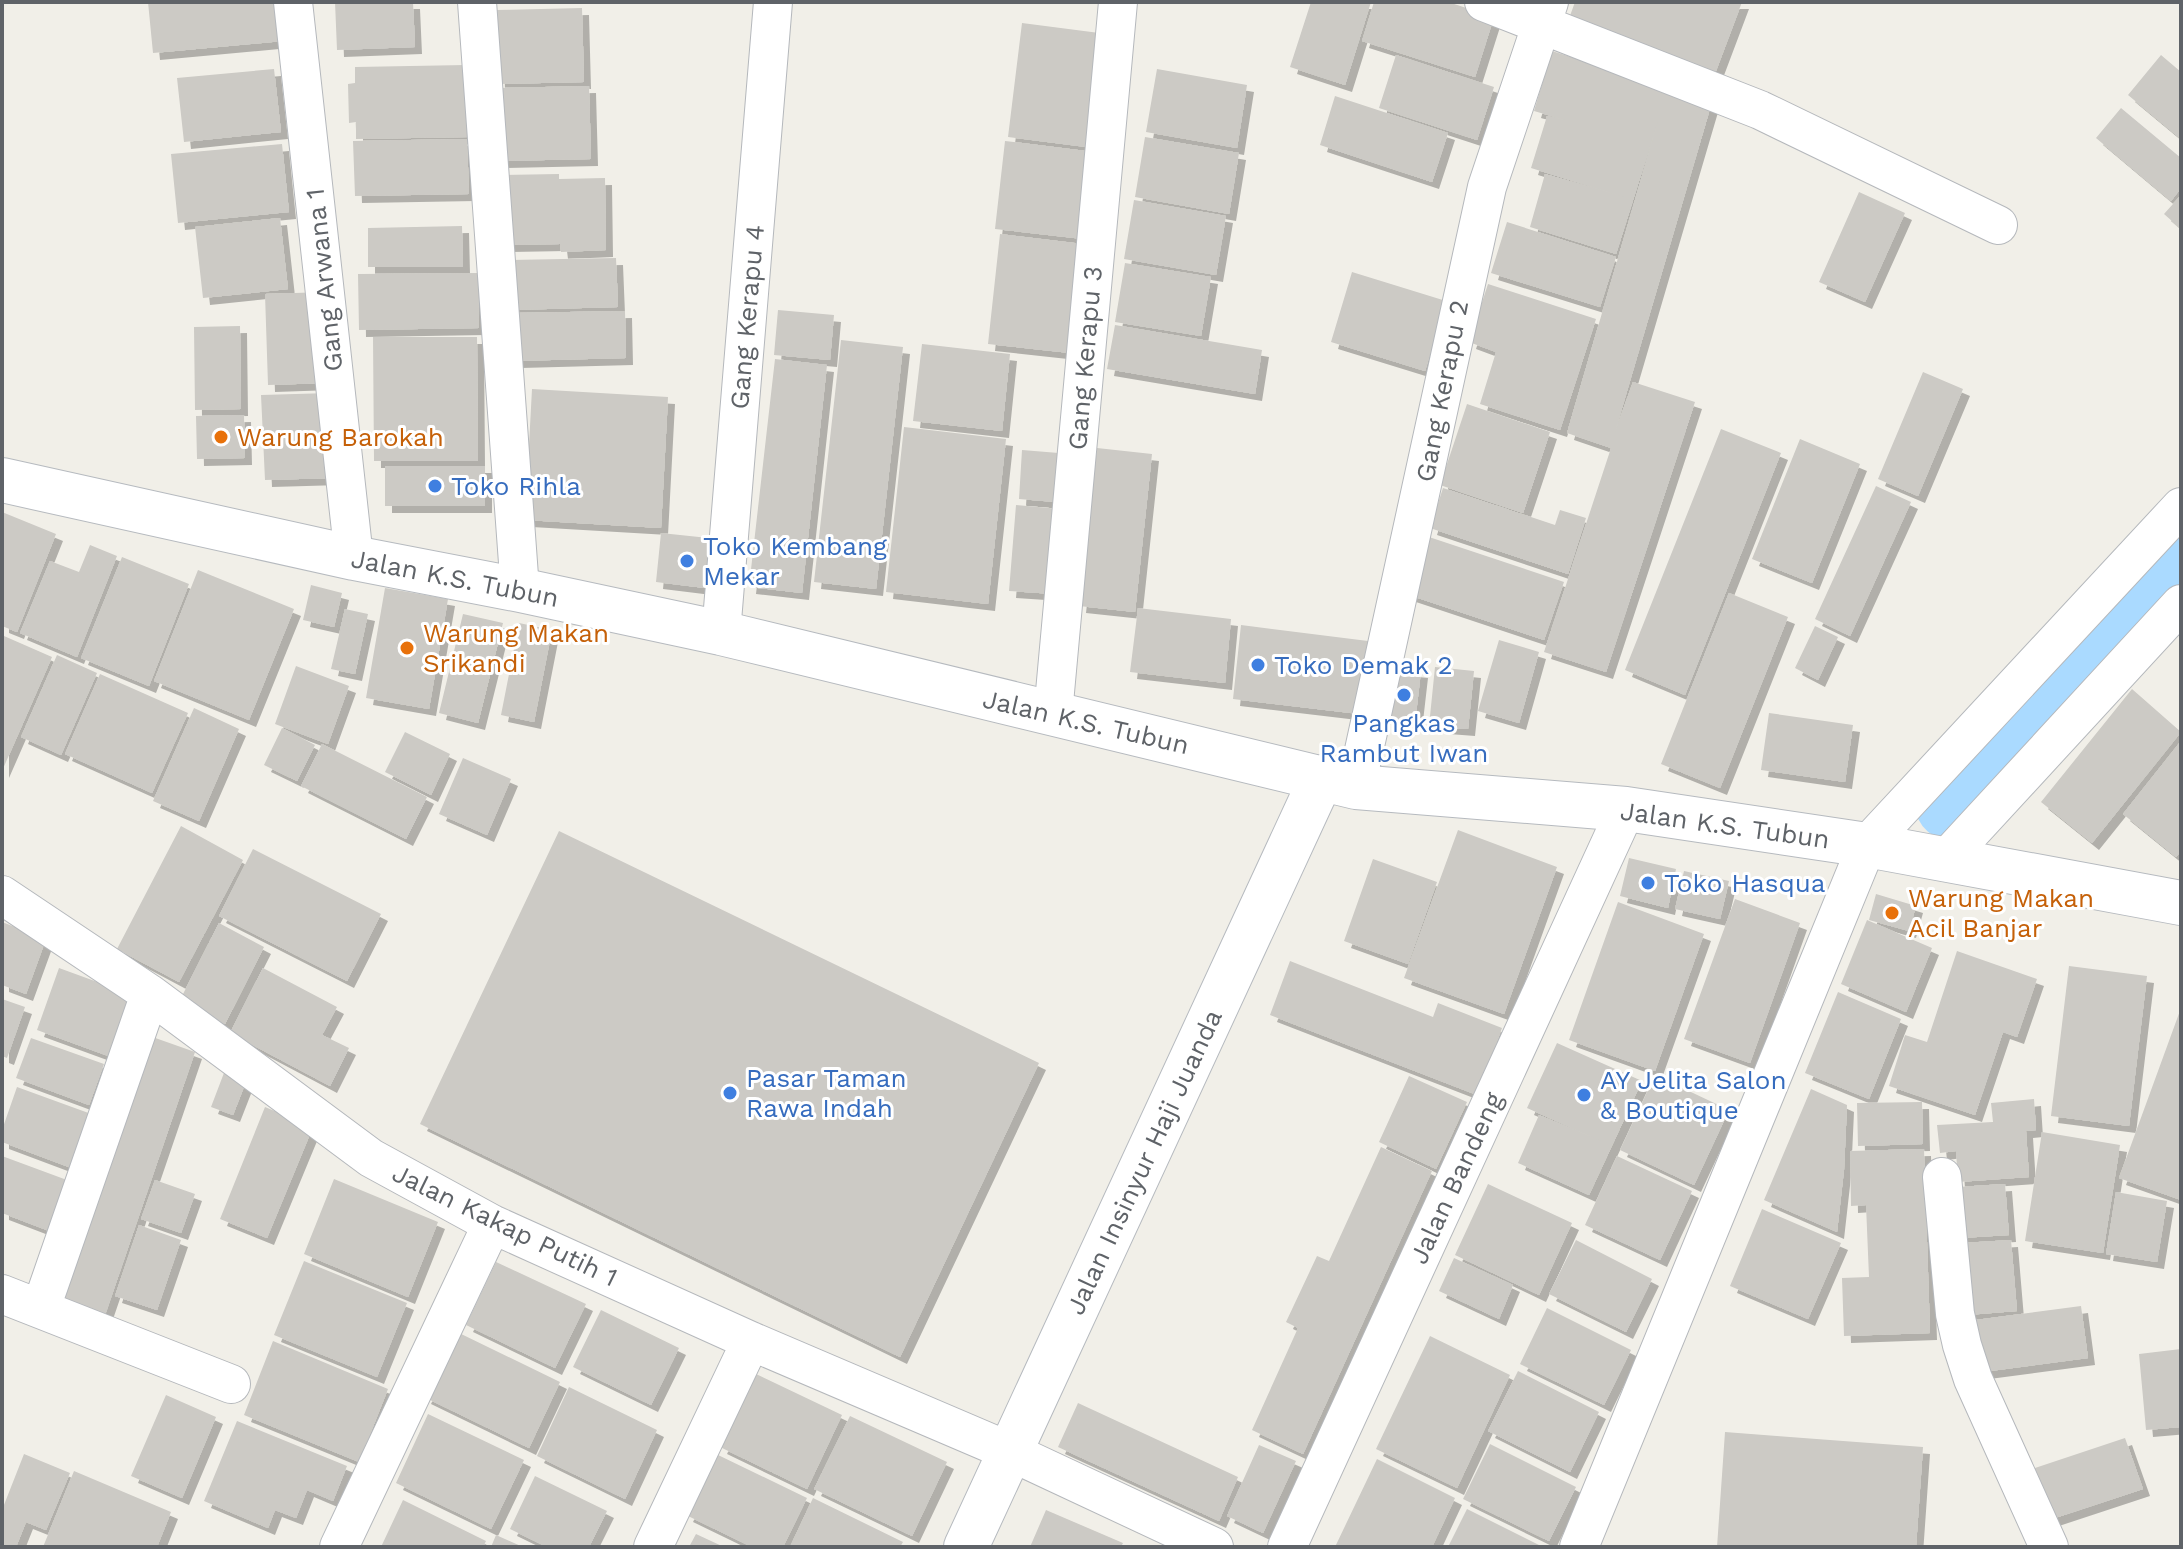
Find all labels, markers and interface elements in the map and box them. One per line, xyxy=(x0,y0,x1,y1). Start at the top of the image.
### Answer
street label: Gang Arwana 1 xyxy=(299,187,349,373)
street label: Gang Kerapu 4 xyxy=(724,223,770,411)
street label: Gang Kerapu 3 xyxy=(1062,265,1108,451)
street label: Gang Kerapu 2 xyxy=(1410,298,1474,484)
place label: Warung Barokah xyxy=(237,422,444,452)
marker: Warung Barokah xyxy=(212,428,230,446)
place label: Toko Rihla xyxy=(451,471,581,501)
marker: Toko Rihla xyxy=(426,477,444,495)
place label: Toko Kembang Mekar xyxy=(703,531,887,591)
street label: Jalan K.S. Tubun xyxy=(349,543,561,613)
marker: Toko Kembang Mekar xyxy=(678,552,696,570)
place label: Warung Makan Srikandi xyxy=(423,618,609,678)
marker: Warung Makan Srikandi xyxy=(398,639,416,657)
place label: Toko Demak 2 xyxy=(1274,650,1453,680)
marker: Toko Demak 2 xyxy=(1249,656,1267,674)
street label: Jalan K.S. Tubun xyxy=(980,684,1192,760)
marker: Pangkas Rambut Iwan xyxy=(1395,686,1413,704)
place label: Pangkas Rambut Iwan xyxy=(1320,708,1488,768)
street label: Jalan K.S. Tubun xyxy=(1619,795,1831,855)
place label: Toko Hasqua xyxy=(1664,868,1826,898)
marker: Toko Hasqua xyxy=(1639,874,1657,892)
place label: Warung Makan Acil Banjar xyxy=(1908,883,2094,943)
marker: Warung Makan Acil Banjar xyxy=(1883,904,1901,922)
street label: Jalan Insinyur Haji Juanda xyxy=(1060,1005,1228,1319)
place label: Pasar Taman Rawa Indah xyxy=(746,1063,907,1123)
place label: AY Jelita Salon & Boutique xyxy=(1600,1065,1787,1125)
marker: Pasar Taman Rawa Indah xyxy=(721,1084,739,1102)
marker: AY Jelita Salon & Boutique xyxy=(1575,1086,1593,1104)
street label: Jalan Bandeng xyxy=(1403,1087,1509,1268)
street label: Jalan Kakap Putih 1 xyxy=(388,1157,622,1293)

